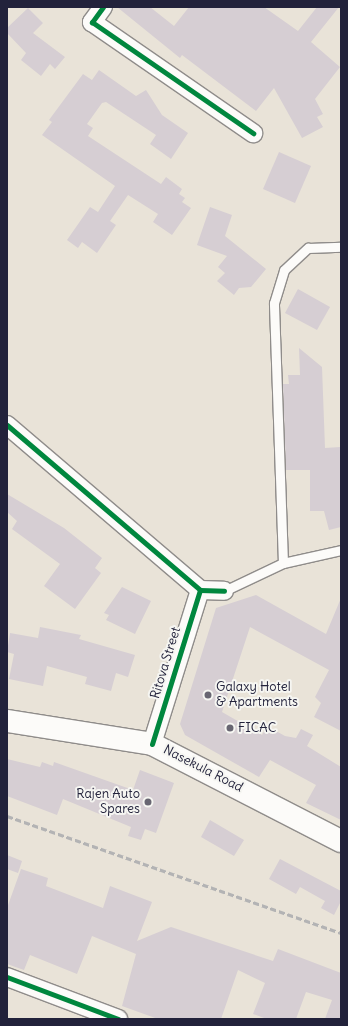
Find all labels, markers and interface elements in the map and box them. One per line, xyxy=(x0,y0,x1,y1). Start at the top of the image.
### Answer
street label: Ritova Street xyxy=(148,625,184,701)
place label: Galaxy Hotel & Apartments xyxy=(216,680,298,711)
marker: Galaxy Hotel & Apartments xyxy=(203,690,213,700)
place label: FICAC xyxy=(238,720,276,736)
marker: FICAC xyxy=(225,723,235,733)
street label: Nasekula Road xyxy=(161,742,245,796)
place label: Rajen Auto Spares xyxy=(76,787,140,818)
marker: Rajen Auto Spares xyxy=(143,797,153,807)

